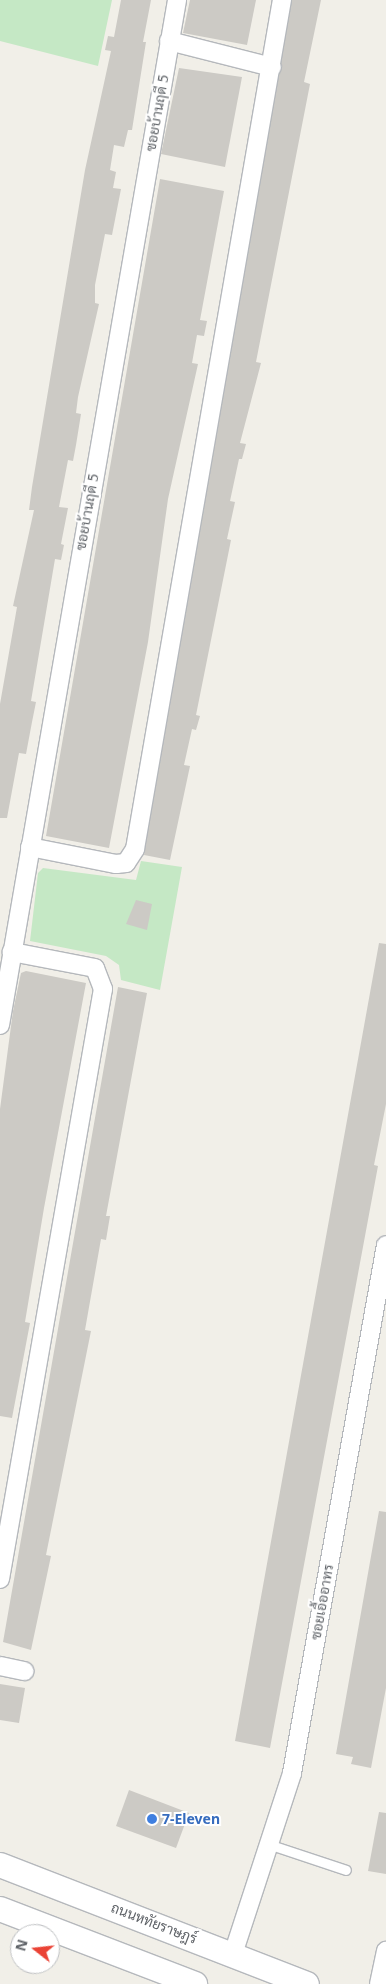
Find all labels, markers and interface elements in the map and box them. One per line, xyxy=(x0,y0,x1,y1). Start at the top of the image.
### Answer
street label: ซอยบ้านฤดี 5 xyxy=(142,73,172,153)
street label: ซอยบ้านฤดี 5 xyxy=(72,472,102,552)
street label: ซอยเอื้ออาทร xyxy=(307,1563,337,1641)
place label: 7-Eleven xyxy=(162,1811,220,1827)
marker: 7-Eleven xyxy=(146,1813,158,1825)
street label: ถนนหทัยราษฎร์ xyxy=(109,1899,199,1947)
north arrow xyxy=(10,1924,60,1974)
text: N xyxy=(10,1937,32,1953)

